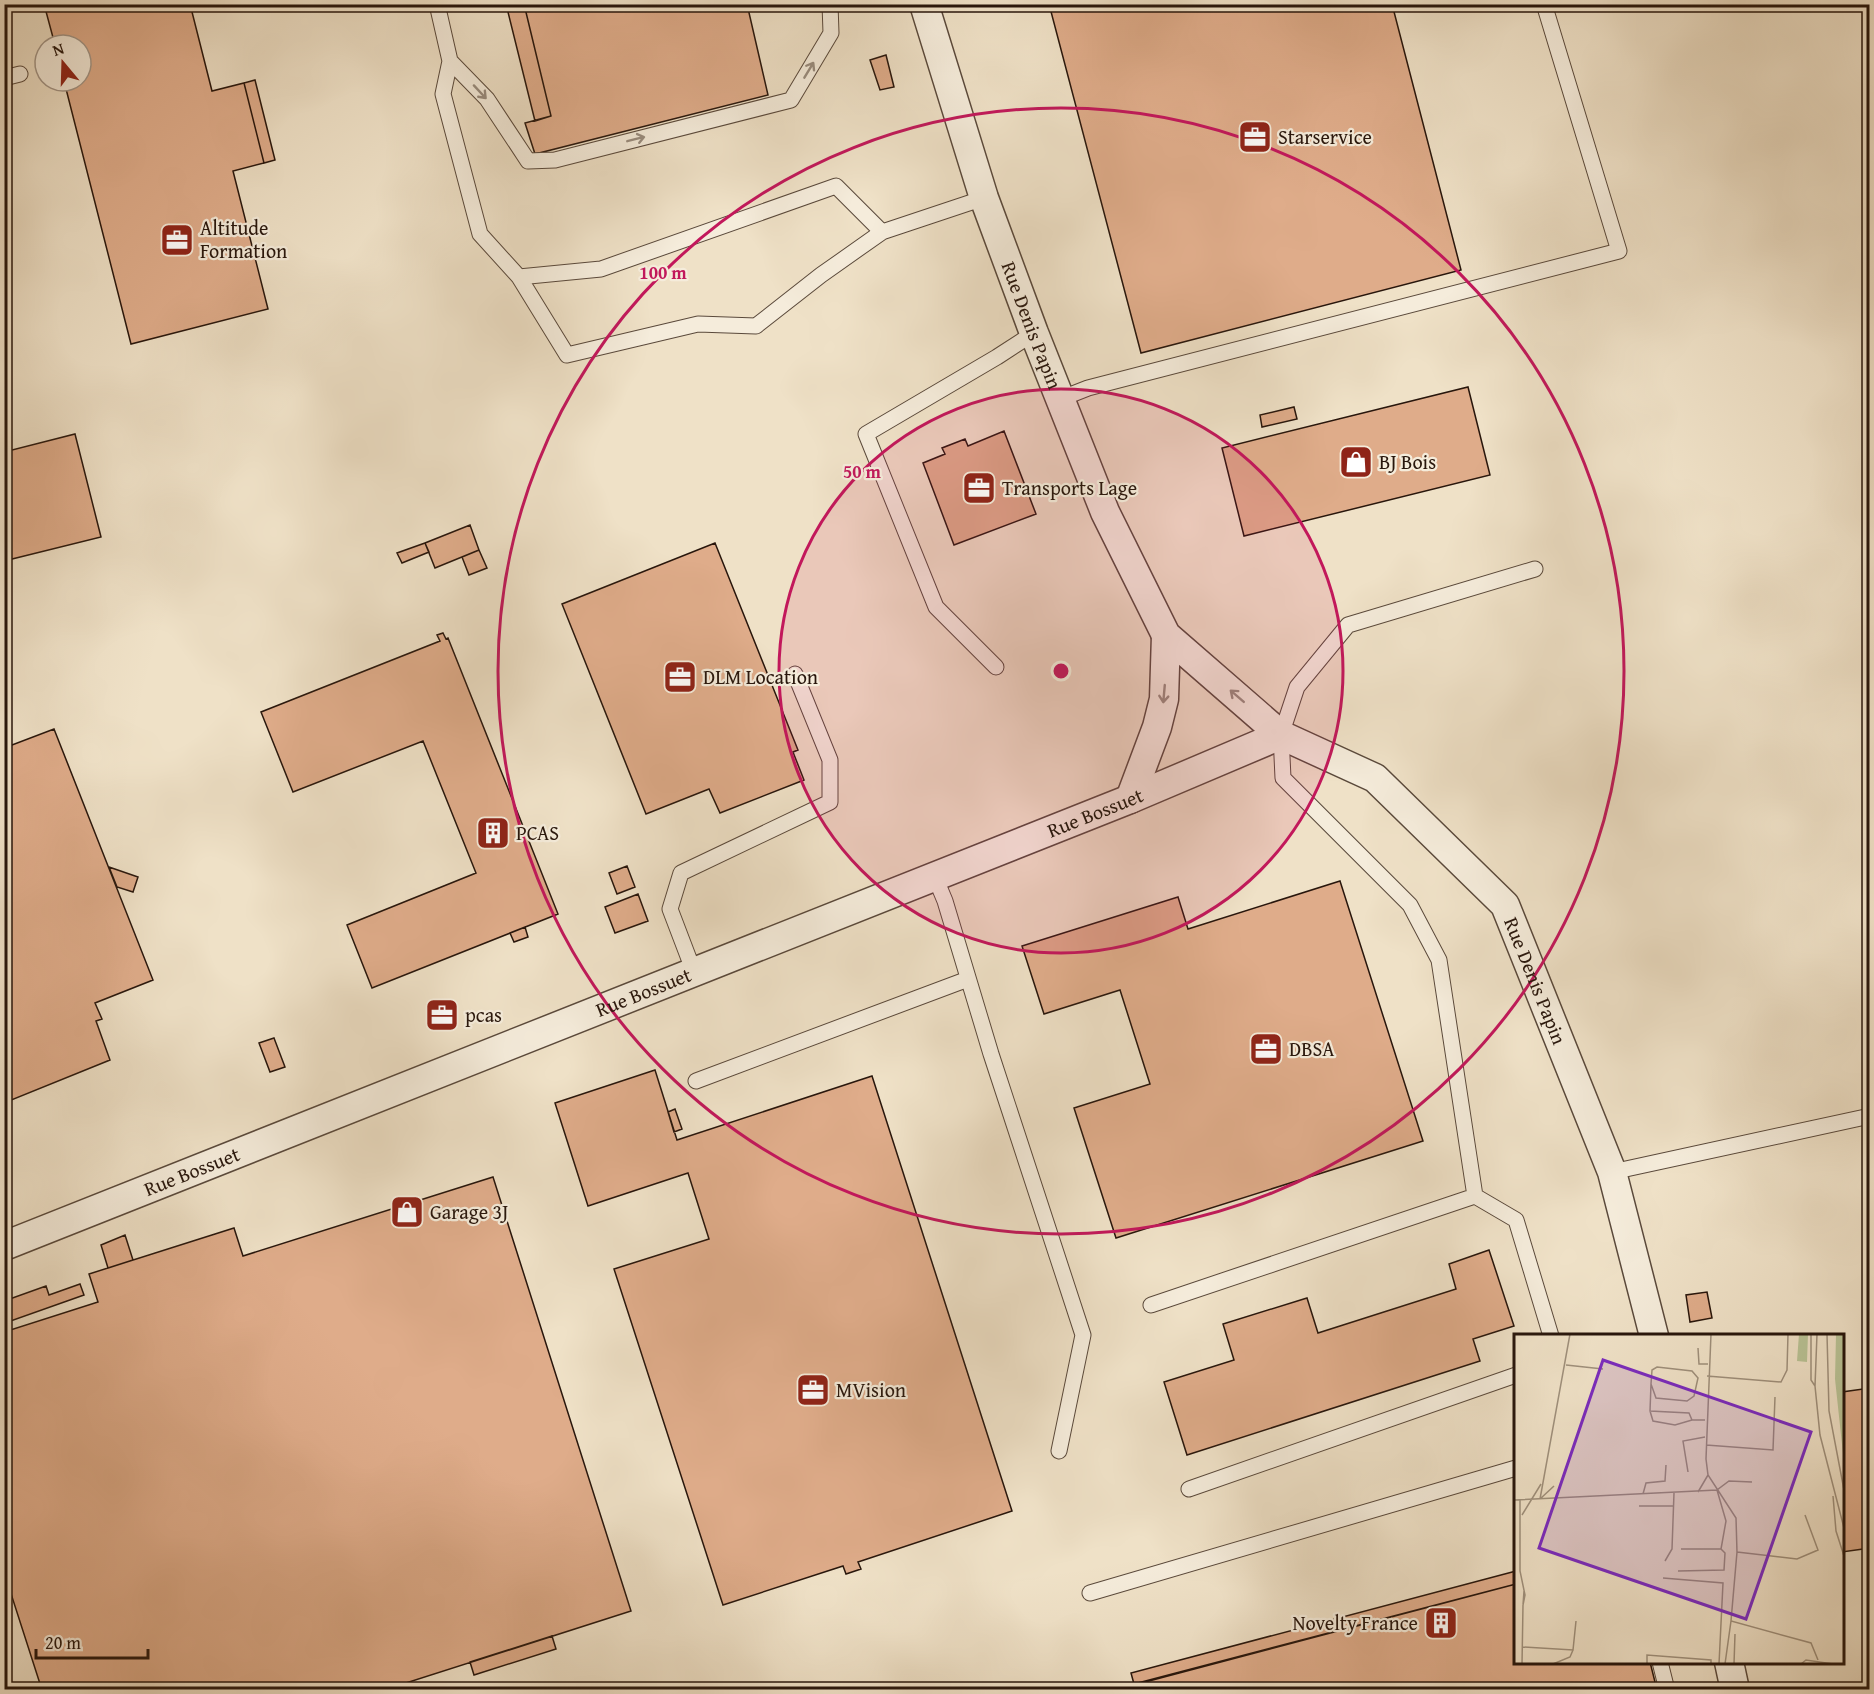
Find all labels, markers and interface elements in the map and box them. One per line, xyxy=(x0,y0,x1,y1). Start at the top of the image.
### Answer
north arrow xyxy=(33,33,93,93)
text: N xyxy=(49,36,67,62)
one-way arrow xyxy=(803,62,815,79)
one-way arrow xyxy=(472,84,487,99)
office icon: Starservice xyxy=(1237,119,1273,155)
place label: Starservice xyxy=(1278,122,1372,151)
one-way arrow xyxy=(626,133,645,145)
place label: Altitude Formation xyxy=(200,213,287,265)
office icon: Altitude Formation xyxy=(159,222,195,258)
street label: Rue Denis Papin xyxy=(995,257,1070,393)
text: 100 m xyxy=(639,259,687,286)
shop icon: BJ Bois xyxy=(1338,444,1374,480)
place label: BJ Bois xyxy=(1379,447,1436,476)
text: 50 m xyxy=(843,458,882,485)
office icon: Transports Lage xyxy=(961,470,997,506)
place label: Transports Lage xyxy=(1002,473,1137,502)
office icon: DLM Location xyxy=(662,659,698,695)
centre of rings xyxy=(1051,661,1071,681)
place label: DLM Location xyxy=(703,662,818,691)
one-way arrow xyxy=(1158,683,1169,703)
one-way arrow xyxy=(1229,690,1245,703)
street label: Rue Bossuet xyxy=(1043,780,1147,844)
building icon: PCAS xyxy=(475,815,511,851)
place label: PCAS xyxy=(516,818,559,847)
street label: Rue Denis Papin xyxy=(1497,913,1574,1049)
street label: Rue Bossuet xyxy=(591,960,696,1024)
office icon: pcas xyxy=(424,997,460,1033)
place label: pcas xyxy=(465,1000,502,1029)
office icon: DBSA xyxy=(1248,1031,1284,1067)
place label: DBSA xyxy=(1289,1034,1334,1063)
street label: Rue Bossuet xyxy=(139,1139,244,1203)
shop icon: Garage 3J xyxy=(389,1194,425,1230)
place label: Garage 3J xyxy=(430,1197,508,1226)
inset map xyxy=(1514,1334,1844,1664)
office icon: MVision xyxy=(795,1372,831,1408)
place label: MVision xyxy=(836,1375,906,1404)
building icon: Novelty France xyxy=(1423,1605,1459,1641)
place label: Novelty France xyxy=(1292,1608,1418,1637)
scale bar xyxy=(36,1622,148,1660)
text: 20 m xyxy=(45,1629,81,1656)

